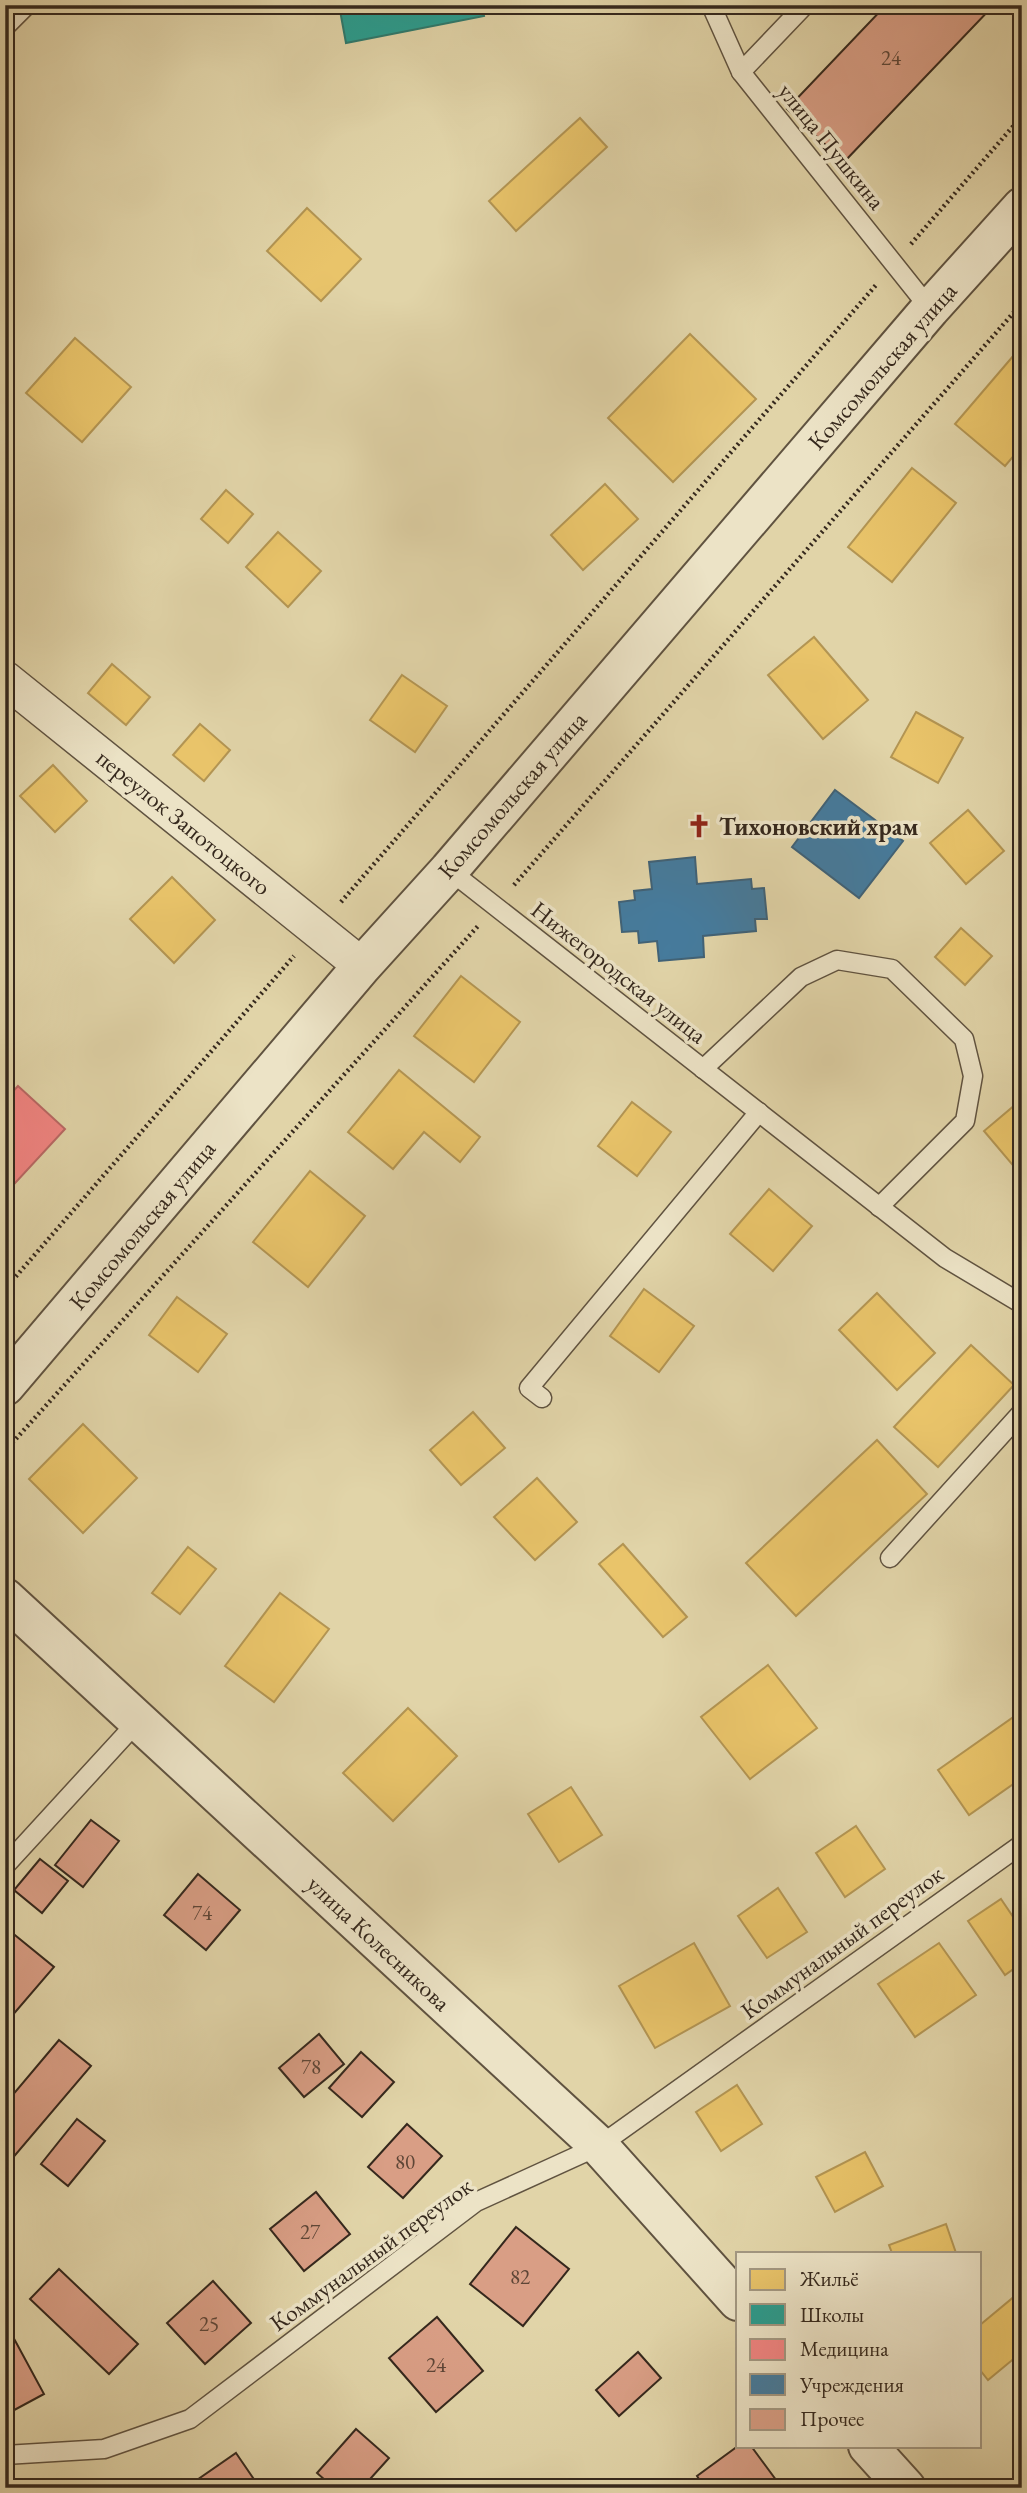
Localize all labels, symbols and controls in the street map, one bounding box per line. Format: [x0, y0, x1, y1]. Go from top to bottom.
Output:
house number: 24 [881, 44, 902, 71]
street label: улица Пушкина [771, 76, 893, 216]
street label: Комсомольская улица [801, 275, 964, 456]
street label: Комсомольская улица [431, 704, 594, 885]
street label: переулок Запотоцкого [90, 742, 278, 902]
place label: Тихоновский храм [719, 811, 918, 842]
church icon: Тихоновский храм [685, 812, 713, 840]
street label: Нижегородская улица [525, 894, 713, 1051]
street label: Комсомольская улица [62, 1133, 222, 1316]
street label: Коммунальный переулок [735, 1858, 950, 2026]
street label: улица Колесникова [301, 1868, 458, 2018]
house number: 74 [192, 1899, 213, 1926]
house number: 78 [301, 2053, 321, 2080]
house number: 80 [395, 2148, 415, 2175]
street label: Коммунальный переулок [264, 2170, 479, 2338]
house number: 27 [300, 2218, 321, 2245]
legend [736, 2252, 982, 2448]
house number: 82 [510, 2263, 530, 2290]
text: Жильё [799, 2265, 859, 2292]
text: Школы [800, 2301, 864, 2328]
house number: 25 [199, 2310, 219, 2337]
text: Медицина [800, 2335, 889, 2362]
house number: 24 [426, 2351, 447, 2378]
text: Учреждения [799, 2371, 904, 2398]
text: Прочее [800, 2405, 864, 2432]

